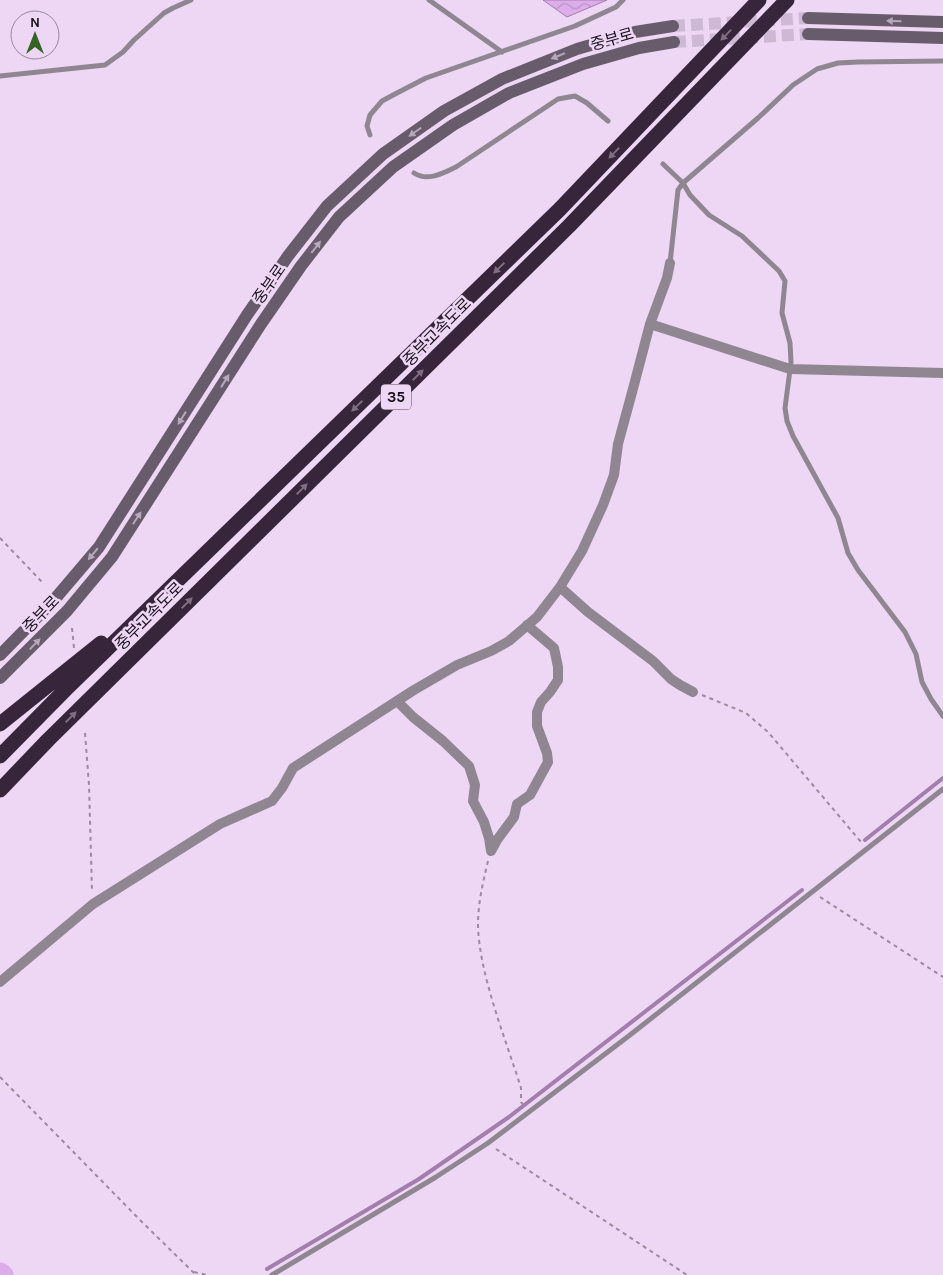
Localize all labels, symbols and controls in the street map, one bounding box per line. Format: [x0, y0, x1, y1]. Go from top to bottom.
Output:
north arrow [10, 10, 60, 60]
text: N [30, 14, 40, 31]
one-way arrow [886, 16, 902, 24]
street label: 중부로 [588, 24, 636, 54]
one-way arrow [720, 29, 732, 41]
one-way arrow [550, 52, 565, 60]
one-way arrow [408, 127, 422, 137]
one-way arrow [608, 147, 620, 159]
one-way arrow [310, 241, 321, 254]
street label: 중부로 [249, 260, 290, 308]
one-way arrow [493, 262, 505, 274]
street label: 중부고속도로 [399, 294, 475, 370]
one-way arrow [412, 369, 424, 381]
one-way arrow [220, 375, 229, 388]
road number: 35 [381, 384, 411, 410]
one-way arrow [352, 400, 364, 412]
one-way arrow [178, 412, 187, 425]
one-way arrow [296, 483, 308, 495]
one-way arrow [132, 512, 142, 525]
one-way arrow [88, 547, 99, 560]
street label: 중부고속도로 [111, 578, 187, 654]
street label: 중부로 [19, 591, 63, 636]
one-way arrow [180, 597, 192, 609]
one-way arrow [29, 638, 41, 650]
one-way arrow [65, 711, 77, 723]

